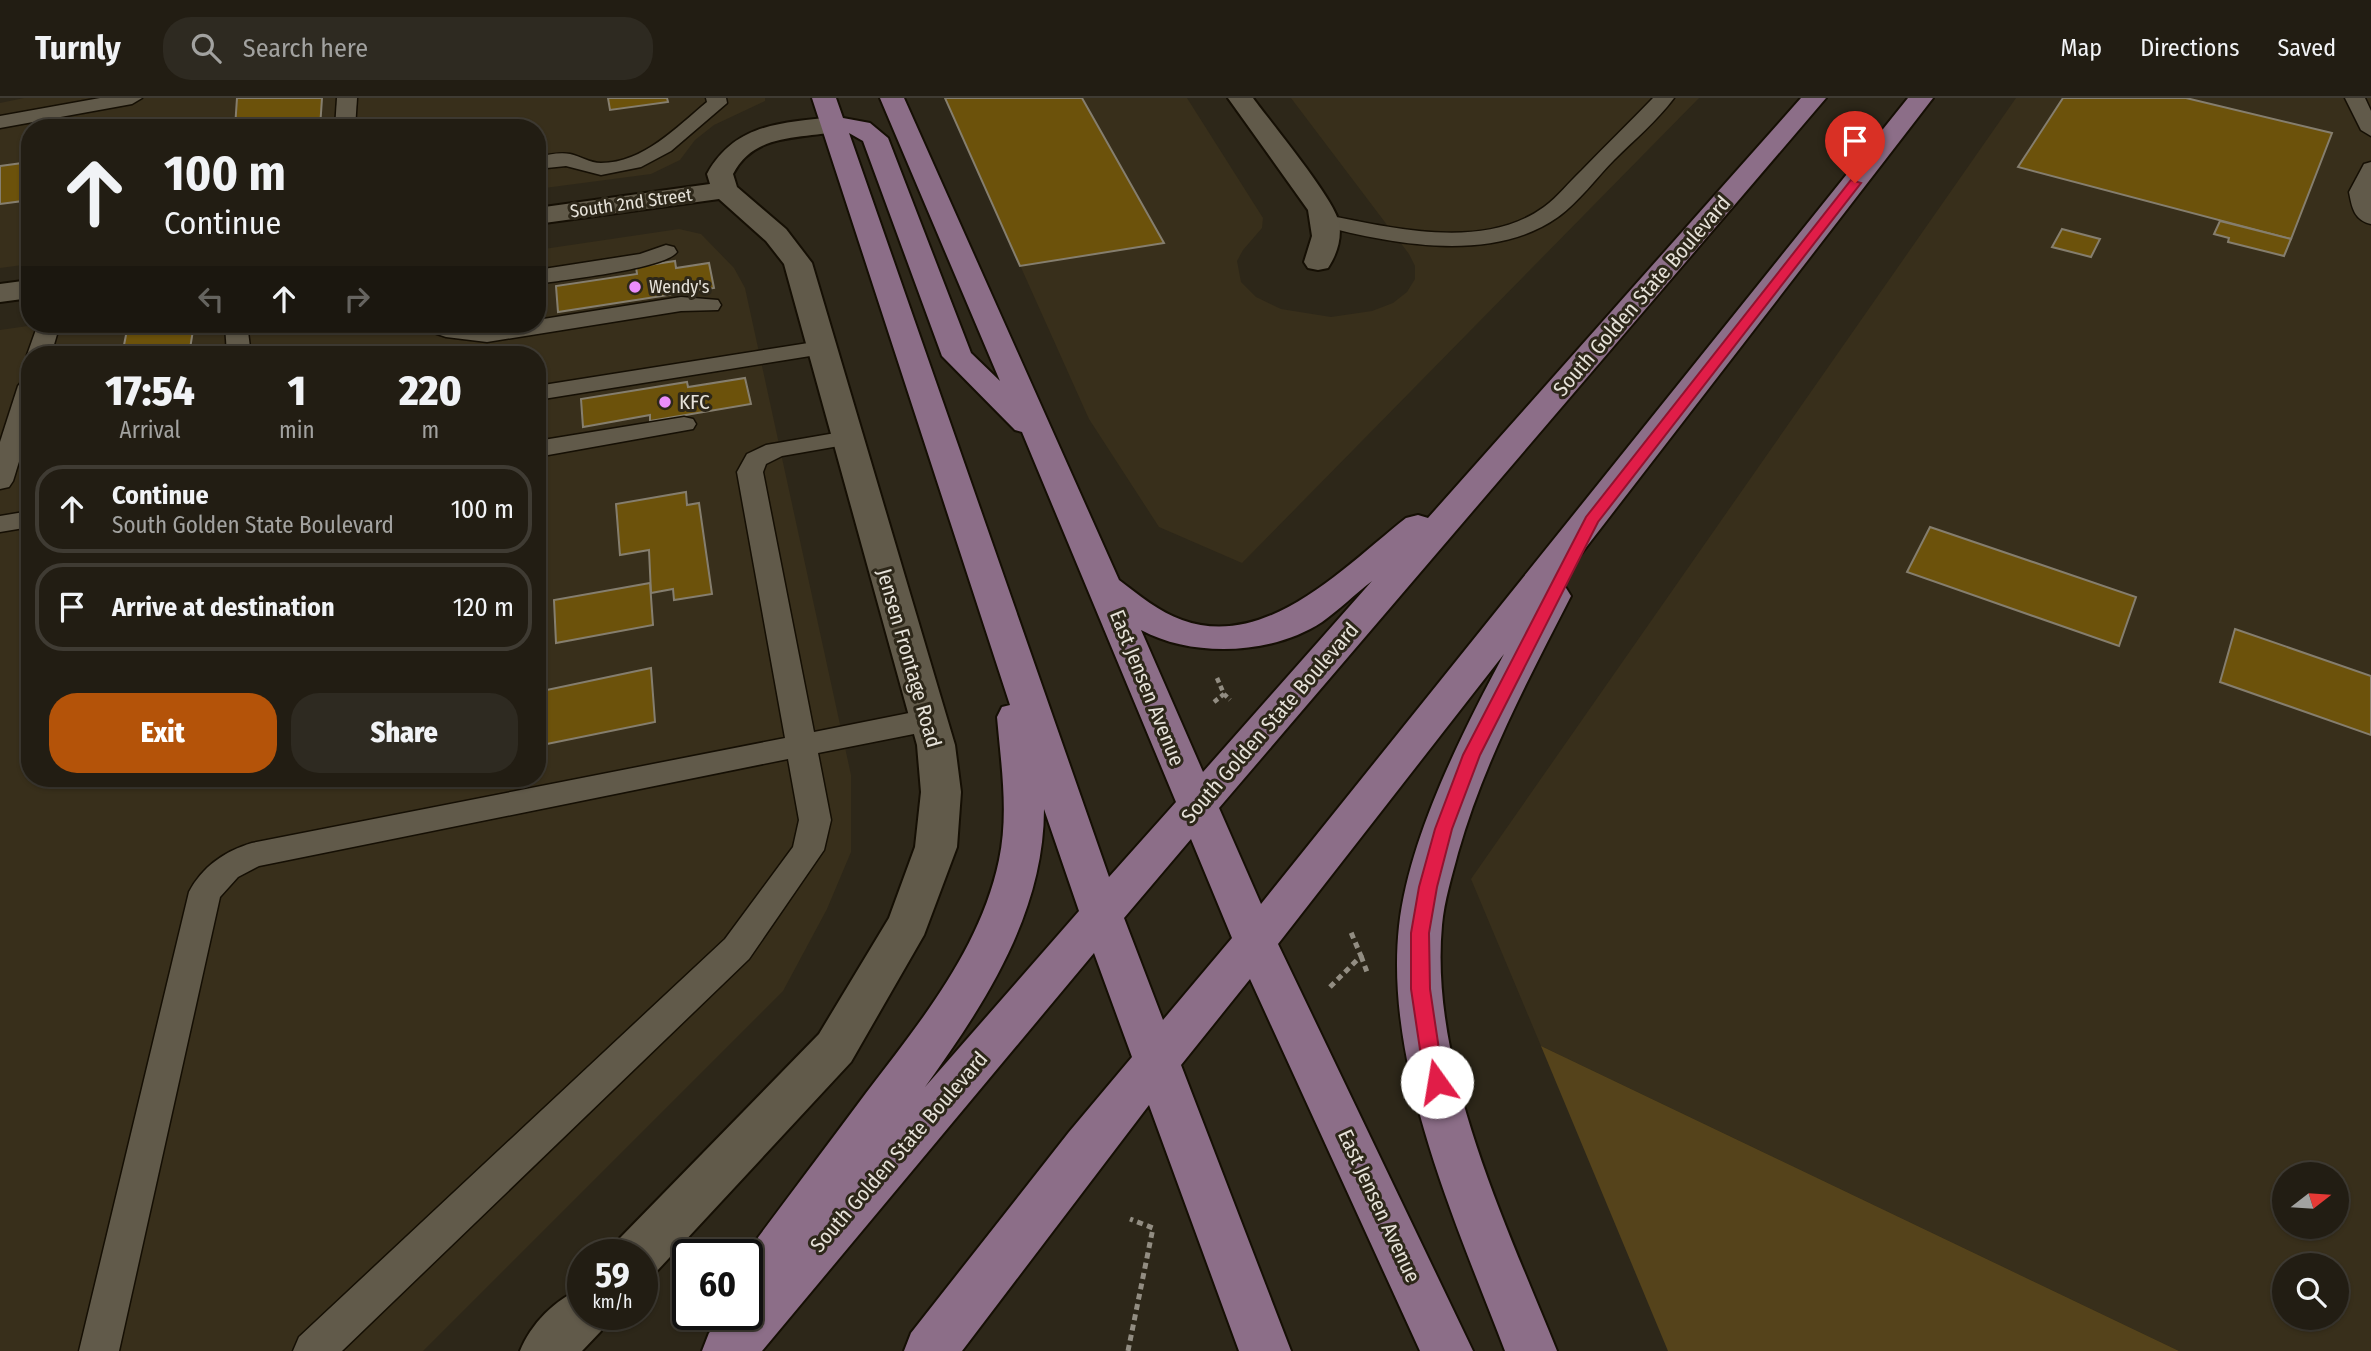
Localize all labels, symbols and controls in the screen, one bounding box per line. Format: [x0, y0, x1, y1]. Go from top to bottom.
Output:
search box [163, 17, 653, 80]
text: Turnly [35, 28, 121, 68]
icon: search [187, 29, 225, 67]
text: Search here [243, 33, 368, 64]
text: Map [2061, 34, 2102, 62]
text: Directions [2140, 34, 2239, 62]
text: Saved [2277, 34, 2336, 62]
pin [1825, 111, 1885, 183]
icon: arrive [1836, 122, 1874, 160]
text: 100 m [164, 144, 286, 203]
icon: ahead [49, 147, 140, 238]
street label: South 2nd Street [569, 184, 694, 222]
street label: South Golden State Boulevard [1548, 190, 1736, 402]
text: Continue [164, 204, 281, 242]
place label: Wendy's [649, 276, 710, 298]
marker: Wendy's [627, 279, 643, 295]
icon: left [192, 280, 230, 318]
icon: ahead [265, 280, 303, 318]
icon: right [338, 280, 376, 318]
text: 17:54 [105, 366, 195, 416]
text: 1 [288, 366, 306, 416]
text: 220 [399, 366, 462, 416]
place label: KFC [679, 389, 710, 415]
marker: KFC [657, 394, 673, 410]
text: Arrival [120, 416, 181, 444]
text: min [279, 416, 315, 444]
text: m [422, 416, 439, 444]
text: Continue [112, 480, 209, 511]
icon: ahead [53, 490, 91, 528]
text: 100 m [451, 494, 514, 525]
text: South Golden State Boulevard [112, 511, 394, 539]
street label: Jensen Frontage Road [871, 565, 947, 751]
icon: arrive [53, 588, 91, 626]
text: Arrive at destination [112, 592, 335, 623]
text: 120 m [453, 592, 514, 623]
street label: East Jensen Avenue [1104, 606, 1190, 770]
street label: South Golden State Boulevard [1176, 617, 1364, 829]
button: Exit [49, 693, 277, 773]
button: Share [291, 693, 518, 773]
position arrow [1400, 1045, 1474, 1119]
street label: South Golden State Boulevard [805, 1046, 993, 1258]
street label: East Jensen Avenue [1332, 1125, 1426, 1287]
north arrow [2272, 1162, 2348, 1239]
map controls [2272, 1162, 2349, 1330]
speed limit sign: 60 [672, 1239, 763, 1330]
button: search [2272, 1253, 2349, 1330]
text: 59 [595, 1254, 630, 1296]
text: km/h [592, 1291, 633, 1313]

